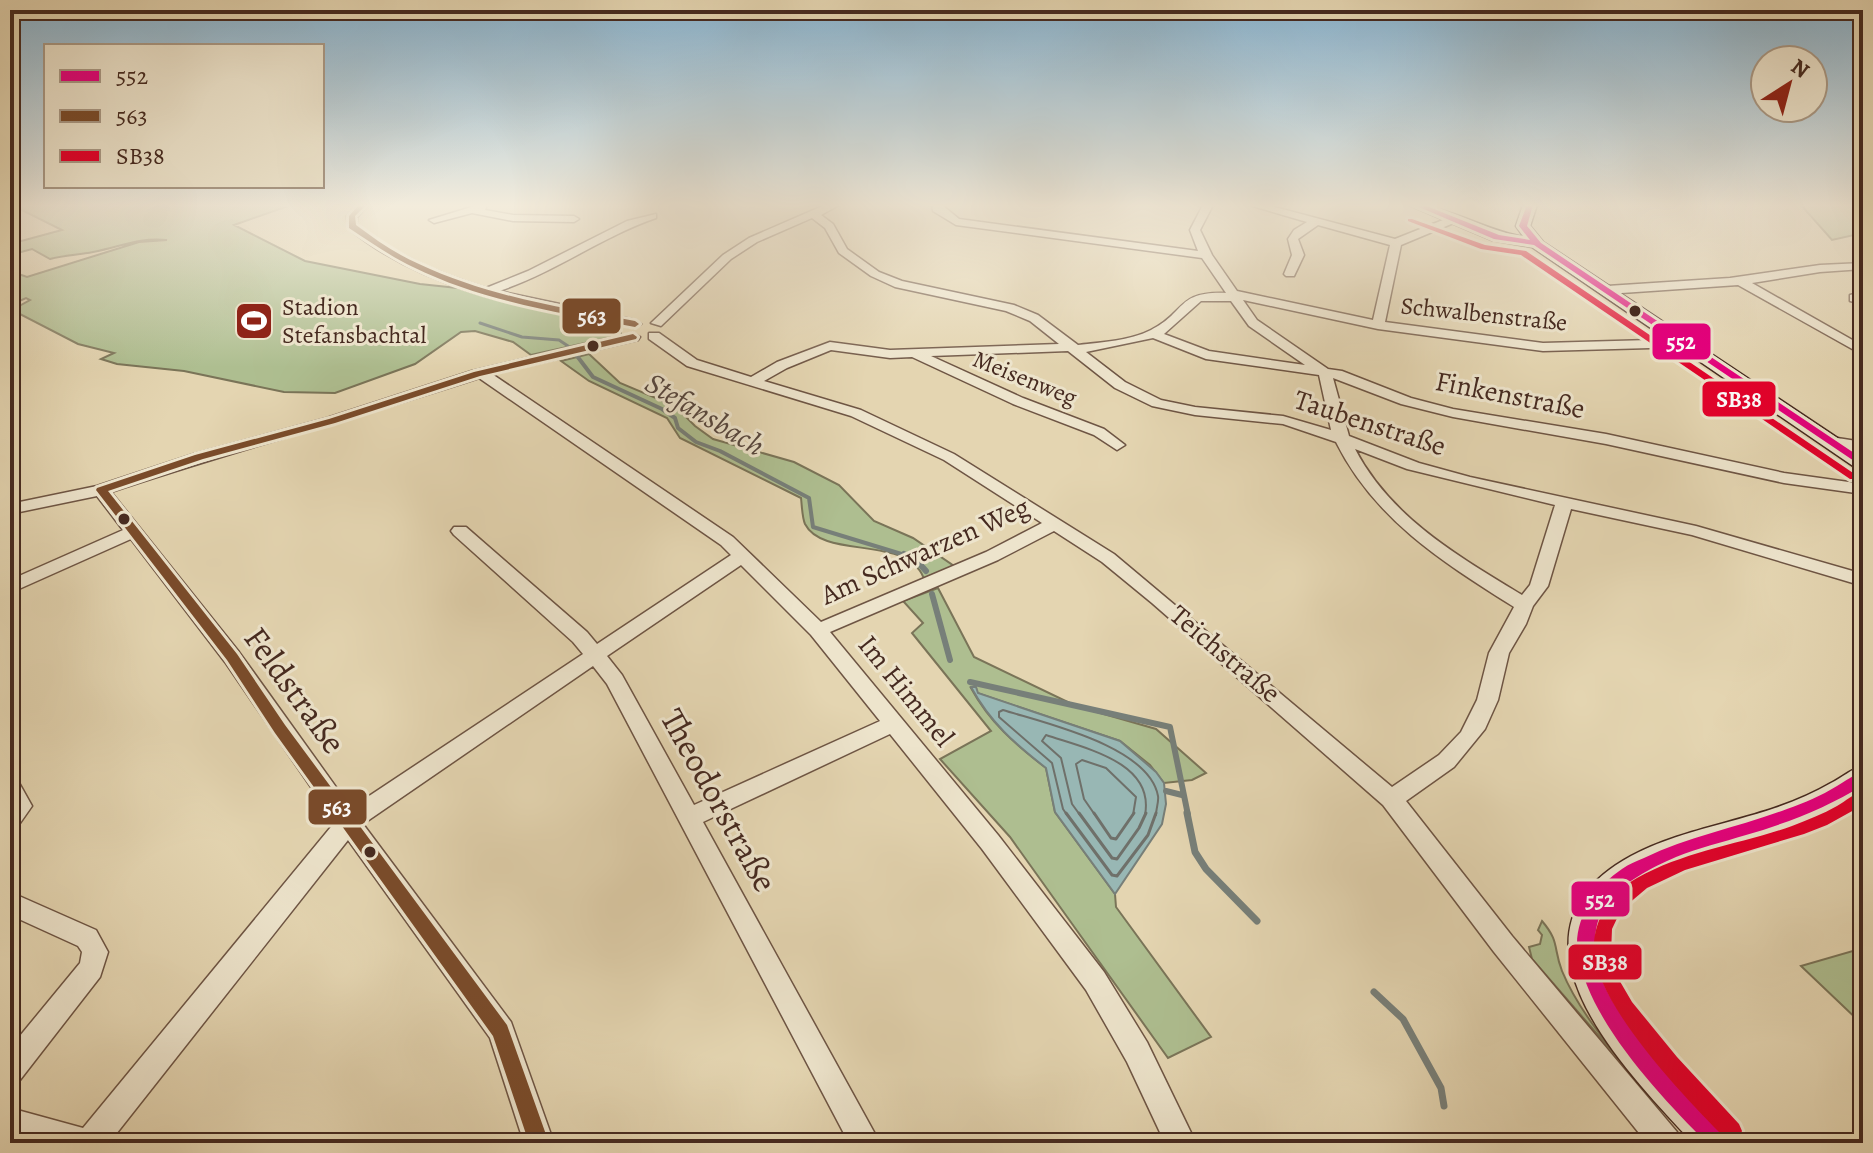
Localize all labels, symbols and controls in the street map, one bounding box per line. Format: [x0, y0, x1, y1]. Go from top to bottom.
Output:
legend [44, 44, 324, 188]
north arrow [1749, 44, 1829, 124]
text: N [1785, 52, 1815, 85]
text: 552 [116, 60, 148, 92]
text: 563 [116, 100, 147, 132]
text: SB38 [116, 140, 165, 172]
street label: Schwalbenstraße [1399, 289, 1569, 339]
place label: Stadion Stefansbachtal [282, 291, 427, 351]
line badge: 563 [561, 297, 622, 335]
sports icon: Stadion Stefansbachtal [233, 300, 275, 342]
text: 563 [577, 302, 607, 332]
unlabelled marker [1627, 303, 1643, 319]
line badge: 552 [1651, 322, 1712, 361]
text: 552 [1666, 327, 1696, 357]
unlabelled marker [585, 338, 601, 354]
street label: Meisenweg [968, 343, 1082, 413]
street label: Finkenstraße [1432, 362, 1588, 428]
water label: Stefansbach [638, 363, 772, 465]
line badge: SB38 [1701, 380, 1777, 418]
street label: Taubenstraße [1289, 381, 1451, 465]
text: SB38 [1716, 385, 1762, 415]
street label: Am Schwarzen Weg [814, 488, 1035, 614]
unlabelled marker [116, 511, 132, 527]
street label: Teichstraße [1161, 596, 1289, 712]
street label: Feldstraße [233, 617, 357, 763]
street label: Im Himmel [849, 627, 963, 755]
street label: Theodorstraße [649, 700, 789, 900]
line badge: 563 [307, 788, 368, 826]
text: 563 [322, 793, 352, 823]
unlabelled marker [362, 844, 378, 860]
line badge: 552 [1570, 880, 1631, 918]
text: 552 [1585, 885, 1615, 915]
line badge: SB38 [1567, 943, 1643, 981]
text: SB38 [1582, 948, 1628, 978]

